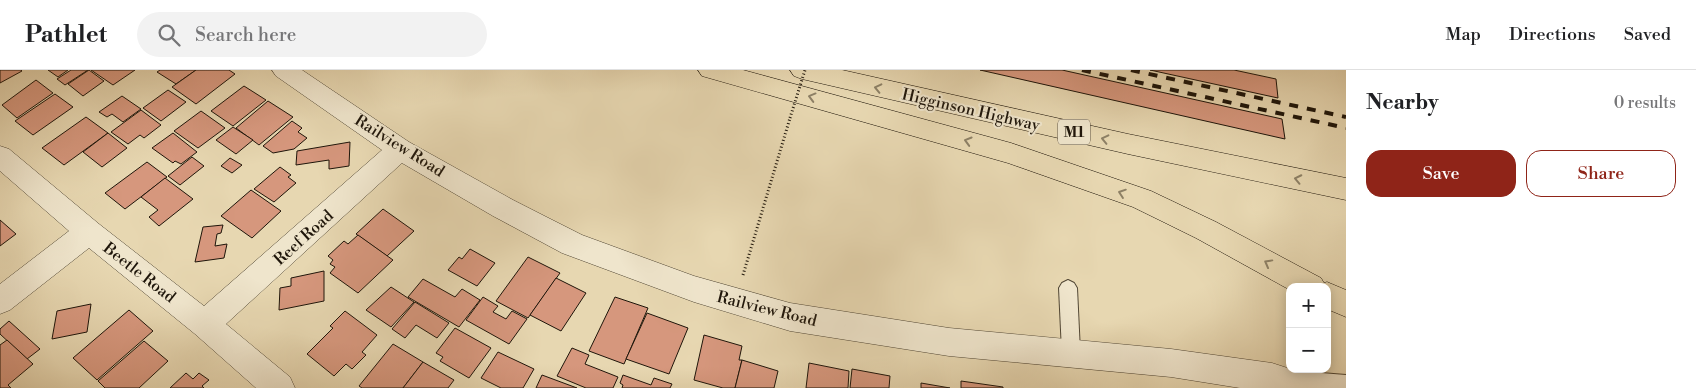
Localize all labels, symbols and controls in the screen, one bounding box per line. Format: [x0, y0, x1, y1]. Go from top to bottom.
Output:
search box [137, 12, 487, 57]
text: Pathlet [25, 20, 107, 50]
icon: search [155, 21, 183, 49]
text: Search here [195, 23, 296, 47]
text: Map [1445, 23, 1481, 46]
text: Directions [1509, 23, 1596, 46]
text: Saved [1624, 23, 1671, 46]
one-way arrow [874, 83, 883, 94]
street label: Higginson Highway [900, 84, 1042, 136]
text: Nearby [1366, 90, 1439, 116]
one-way arrow [808, 93, 816, 103]
text: 0 results [1614, 93, 1676, 113]
street label: Railview Road [351, 110, 448, 181]
road number: M1 [1058, 120, 1090, 144]
one-way arrow [1100, 134, 1109, 145]
one-way arrow [965, 137, 973, 147]
button: Save [1366, 150, 1516, 197]
button: Share [1526, 150, 1676, 197]
one-way arrow [1294, 174, 1303, 185]
one-way arrow [1119, 189, 1127, 199]
street label: Reef Road [270, 206, 338, 270]
street label: Beetle Road [98, 238, 180, 307]
one-way arrow [1265, 260, 1274, 270]
map controls [1286, 283, 1331, 373]
button: + [1286, 283, 1331, 328]
street label: Railview Road [715, 287, 819, 331]
button: − [1286, 328, 1331, 373]

